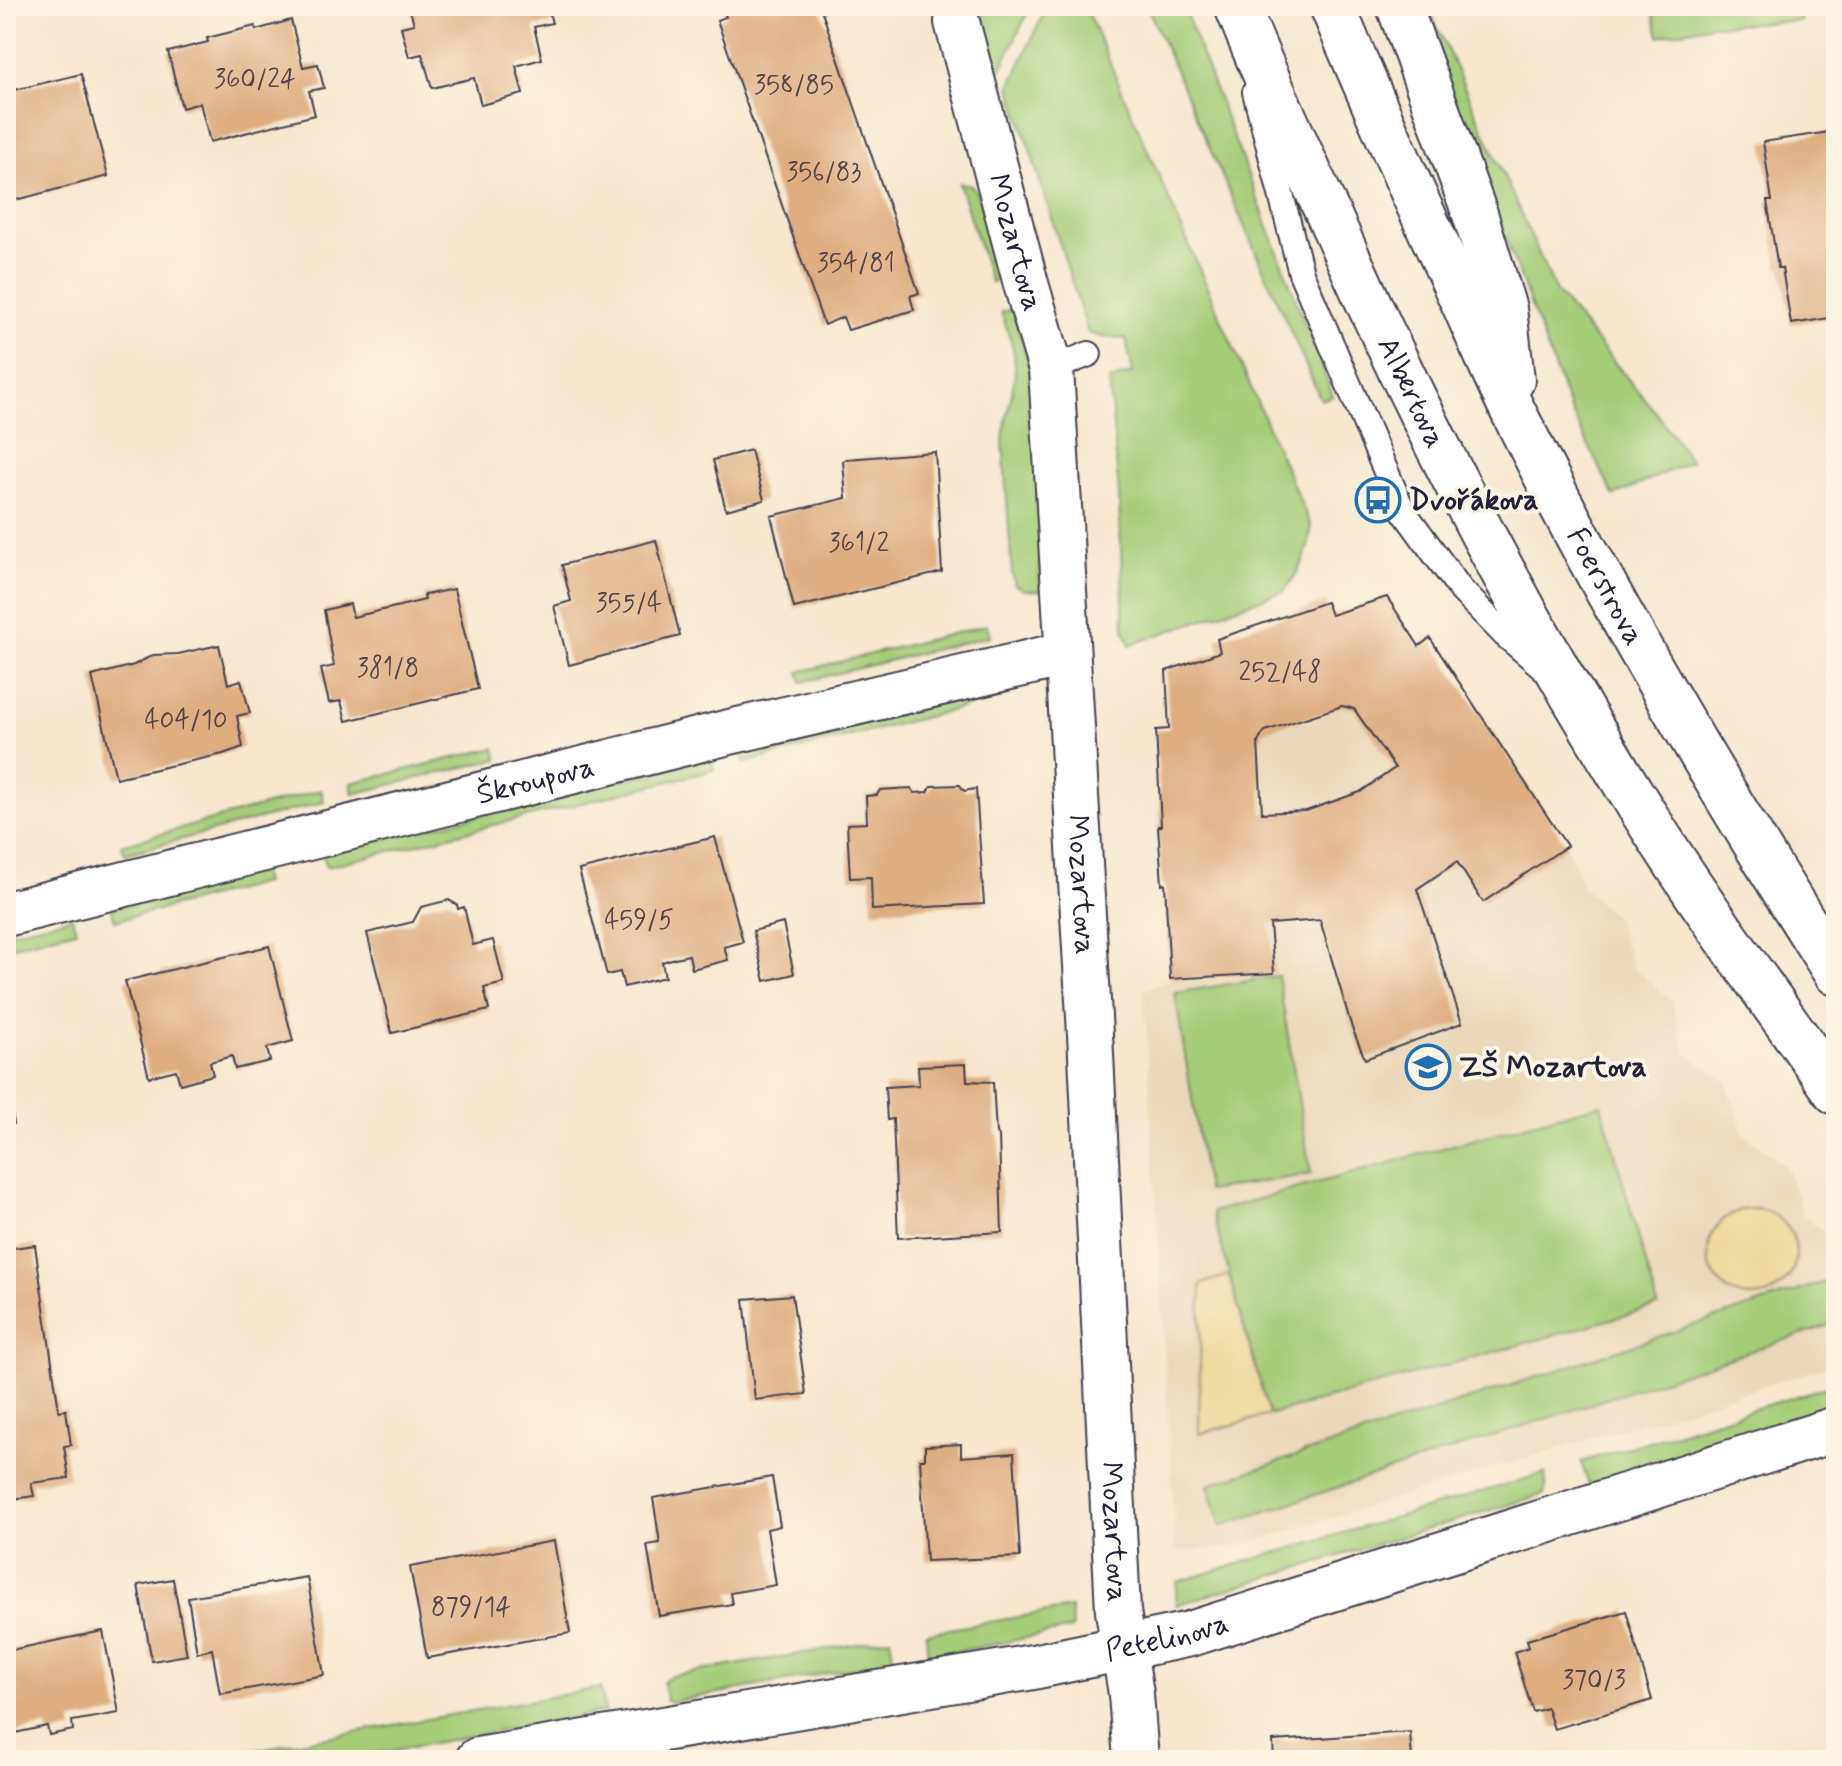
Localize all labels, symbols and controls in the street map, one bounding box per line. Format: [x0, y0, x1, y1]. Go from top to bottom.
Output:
house number: 360/24 [214, 63, 296, 97]
house number: 358/85 [754, 69, 834, 103]
house number: 356/83 [787, 156, 861, 190]
street label: Mozartova [978, 170, 1052, 316]
house number: 354/81 [817, 247, 895, 281]
street label: Albertova [1368, 331, 1455, 455]
bus stop icon: Dvořákova [1354, 476, 1402, 524]
place label: Dvořákova [1409, 481, 1539, 520]
street label: Foerstrova [1557, 521, 1654, 652]
house number: 361/2 [829, 527, 889, 561]
house number: 355/4 [596, 587, 662, 621]
house number: 381/8 [357, 652, 419, 686]
house number: 252/48 [1239, 656, 1321, 690]
house number: 404/10 [144, 704, 228, 738]
street label: Škroupova [472, 747, 599, 814]
street label: Mozartova [1058, 813, 1105, 956]
house number: 459/5 [604, 904, 674, 938]
school or university icon: ZŠ Mozartova [1404, 1043, 1452, 1091]
place label: ZŠ Mozartova [1459, 1048, 1647, 1087]
street label: Mozartova [1091, 1461, 1137, 1603]
house number: 879/14 [431, 1591, 511, 1625]
street label: Petelinova [1102, 1603, 1234, 1671]
house number: 370/3 [1562, 1664, 1626, 1698]

